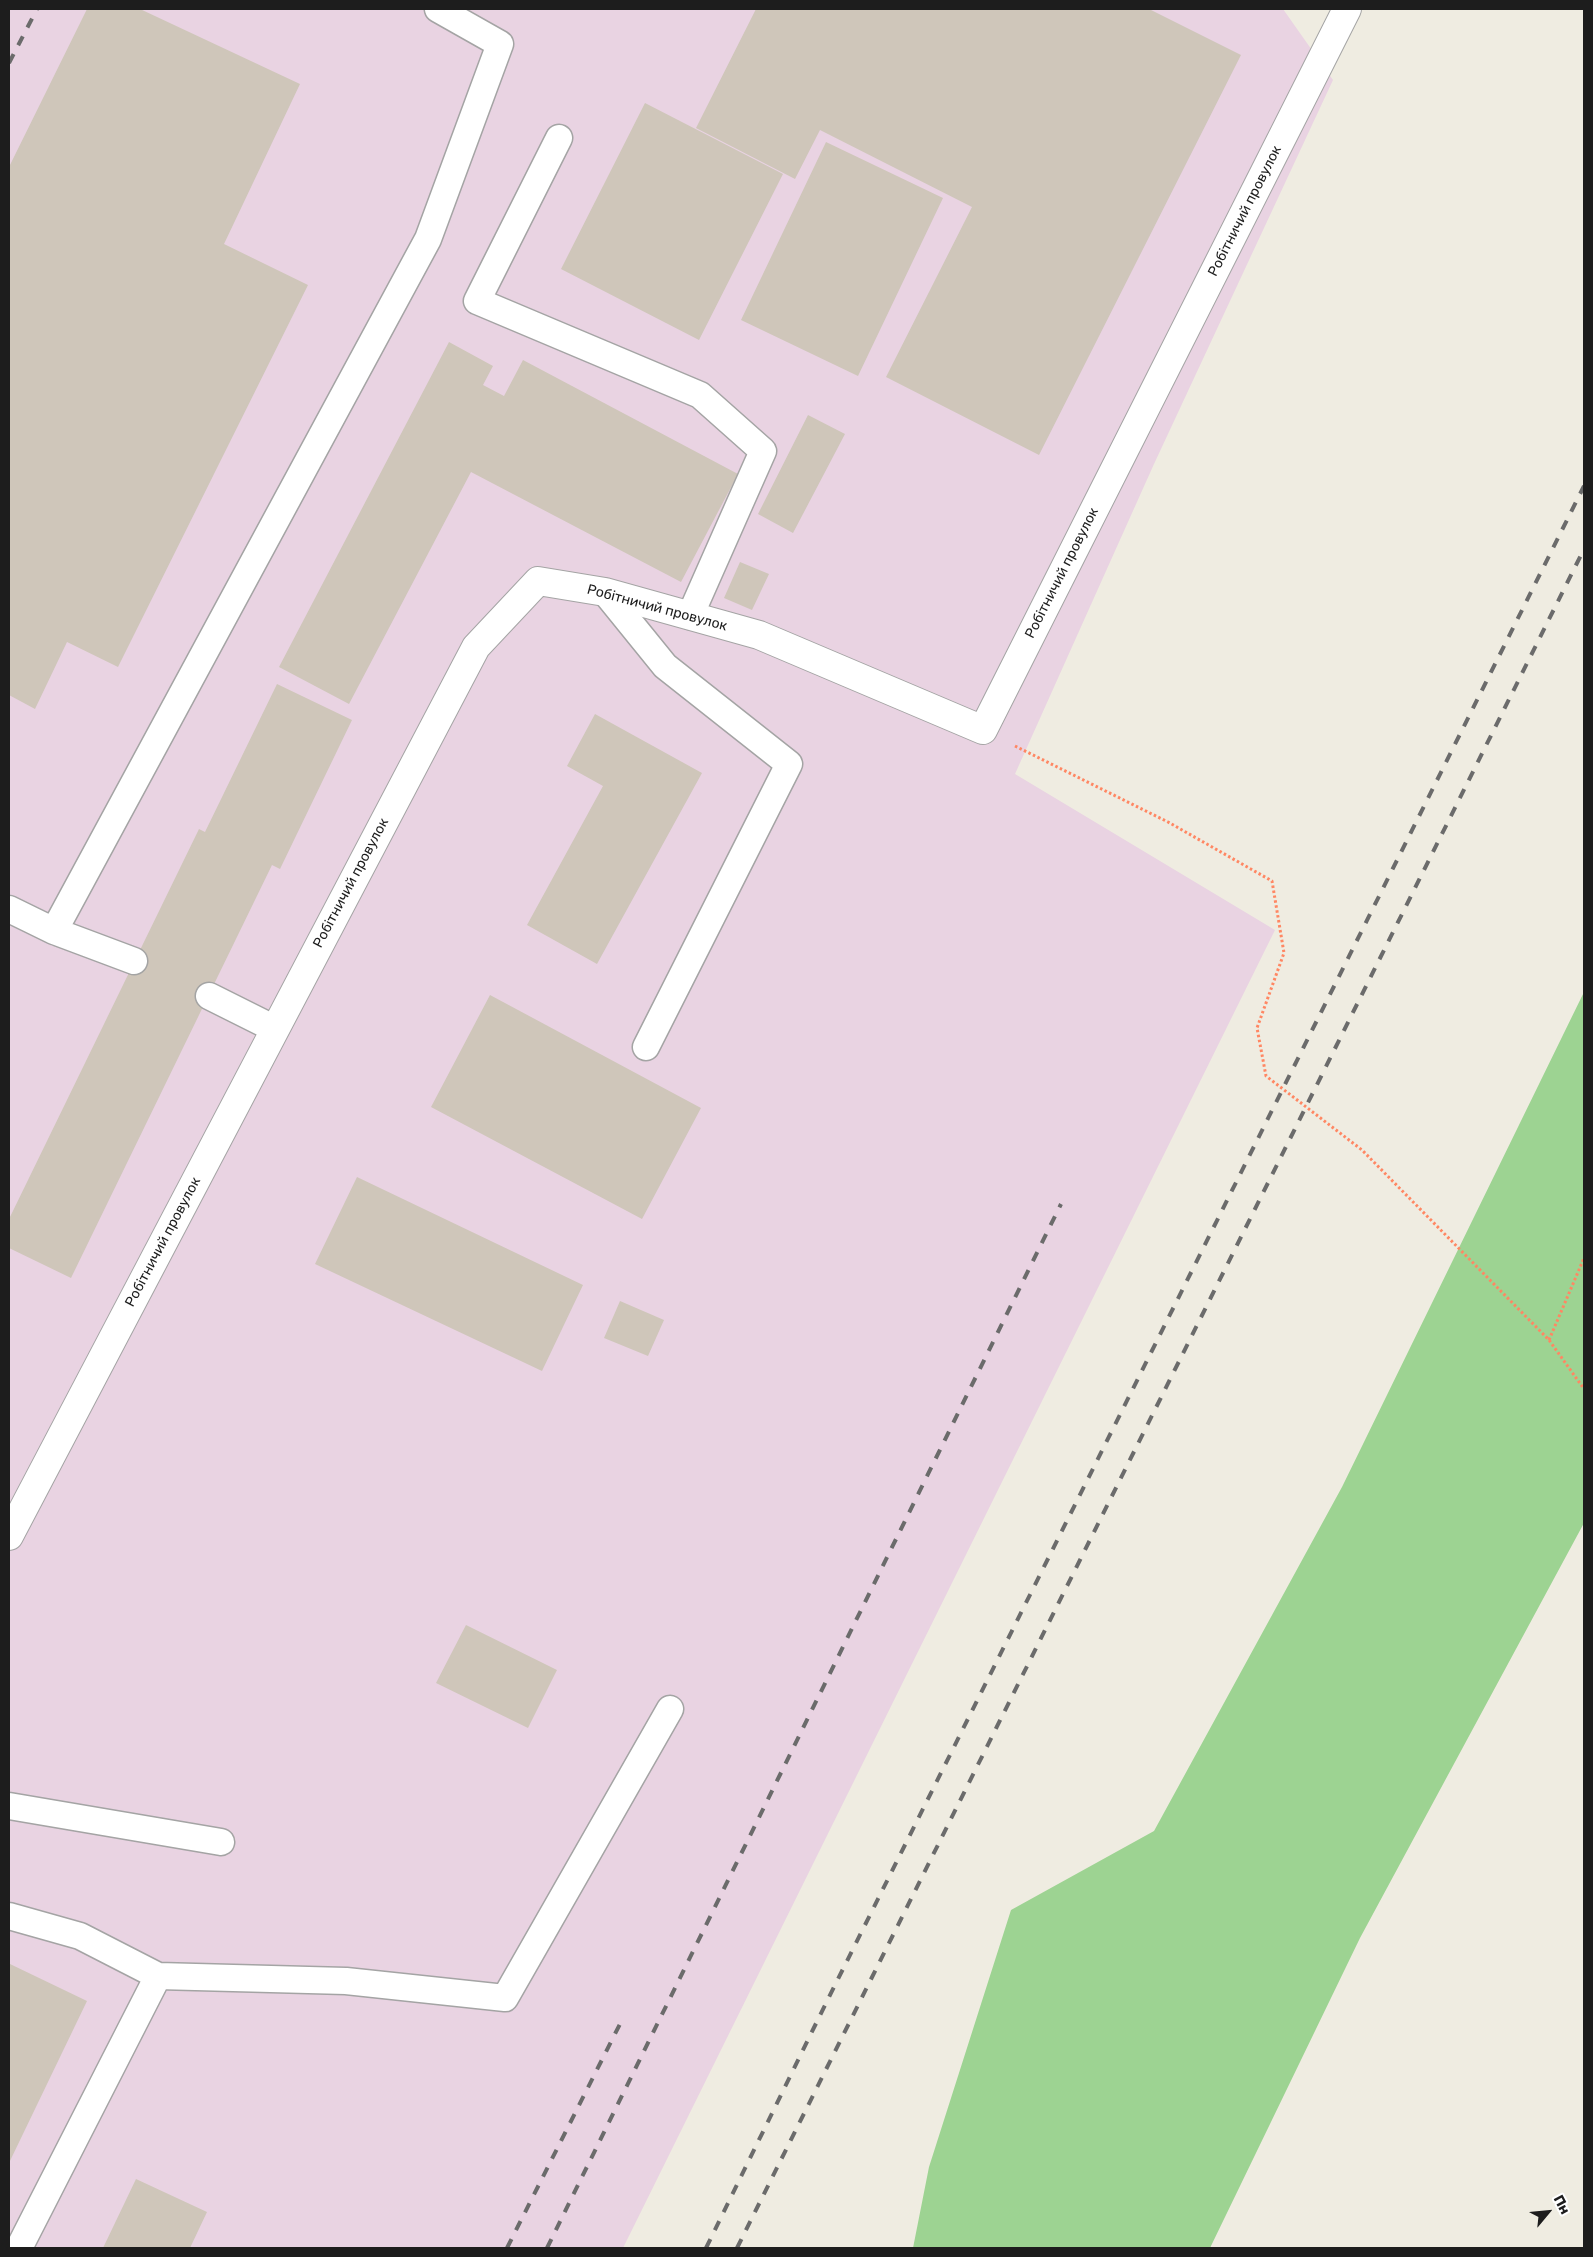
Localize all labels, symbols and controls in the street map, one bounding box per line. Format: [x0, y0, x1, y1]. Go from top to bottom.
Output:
street label: Робітничий провулок [1205, 143, 1285, 279]
street label: Робітничий провулок [1022, 505, 1102, 641]
street label: Робітничий провулок [585, 581, 729, 635]
street label: Робітничий провулок [310, 815, 392, 951]
street label: Робітничий провулок [122, 1174, 204, 1310]
north arrow [1523, 2187, 1573, 2237]
text: Пн [1550, 2192, 1574, 2217]

